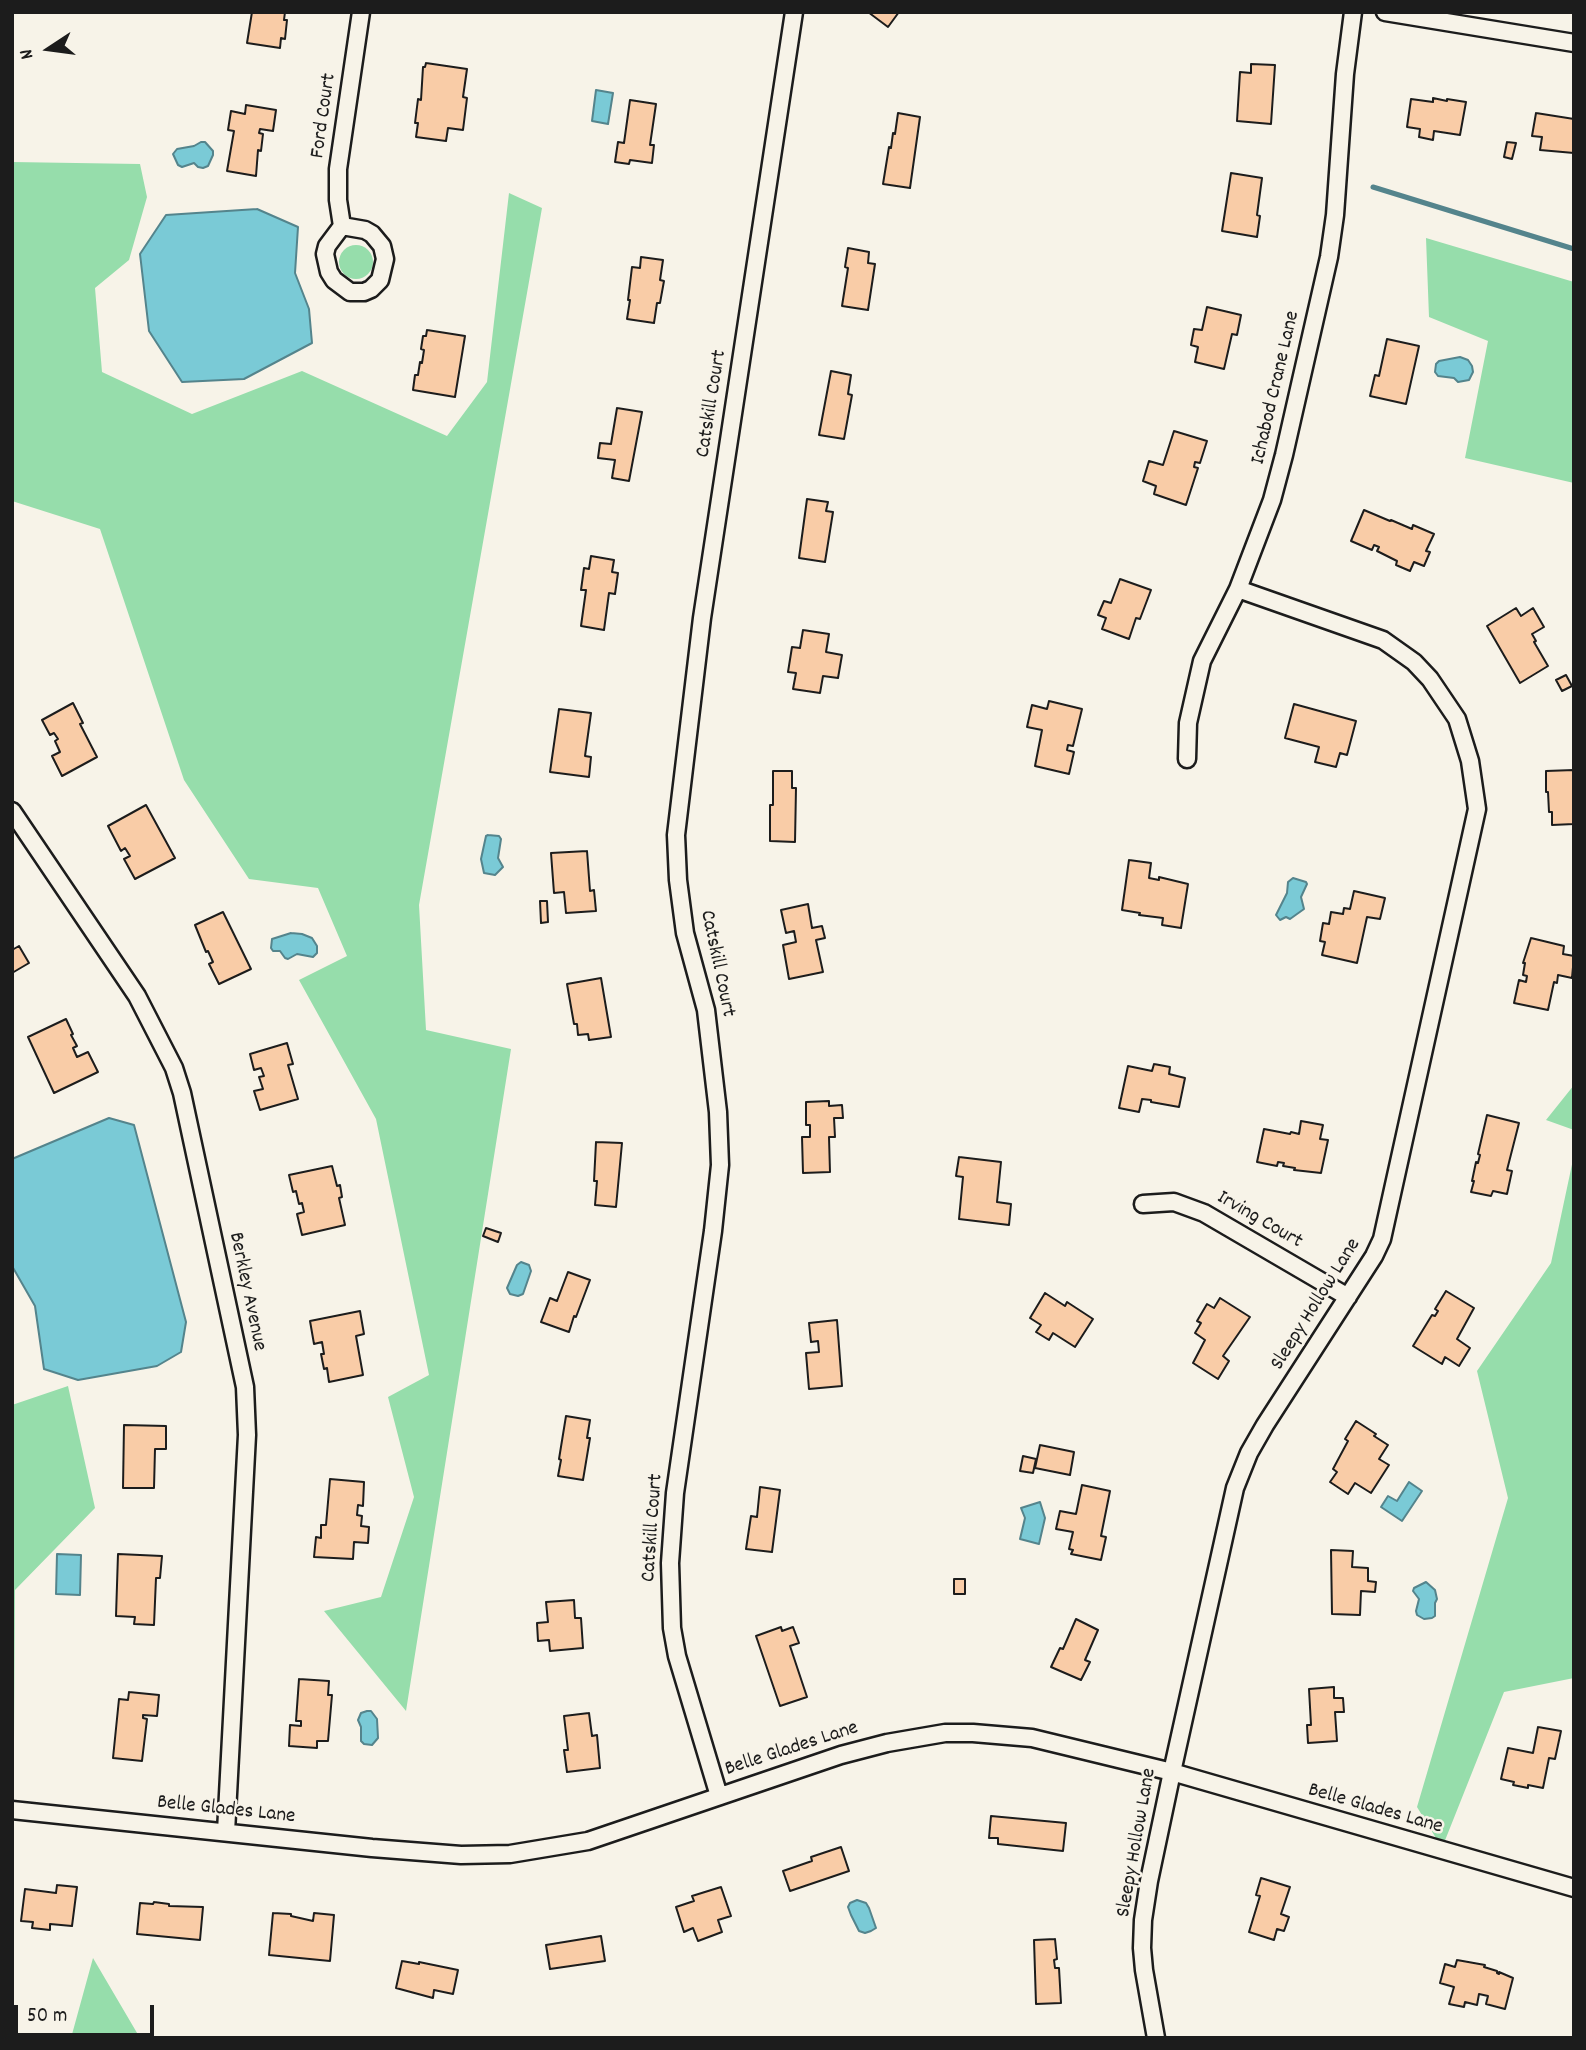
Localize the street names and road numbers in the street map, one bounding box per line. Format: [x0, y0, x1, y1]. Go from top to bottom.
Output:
street label: Ford Court [307, 72, 343, 160]
street label: Ichabod Crane Lane [1247, 309, 1307, 467]
street label: Catskill Court [692, 349, 734, 459]
street label: Catskill Court [692, 908, 740, 1020]
street label: Irving Court [1212, 1186, 1306, 1256]
street label: Berkley Avenue [221, 1230, 271, 1354]
street label: Sleepy Hollow Lane [1266, 1234, 1368, 1376]
street label: Catskill Court [638, 1473, 670, 1583]
street label: Belle Glades Lane [722, 1717, 862, 1783]
street label: Sleepy Hollow Lane [1112, 1767, 1164, 1919]
street label: Belle Glades Lane [1305, 1779, 1445, 1841]
street label: Belle Glades Lane [156, 1791, 296, 1831]

